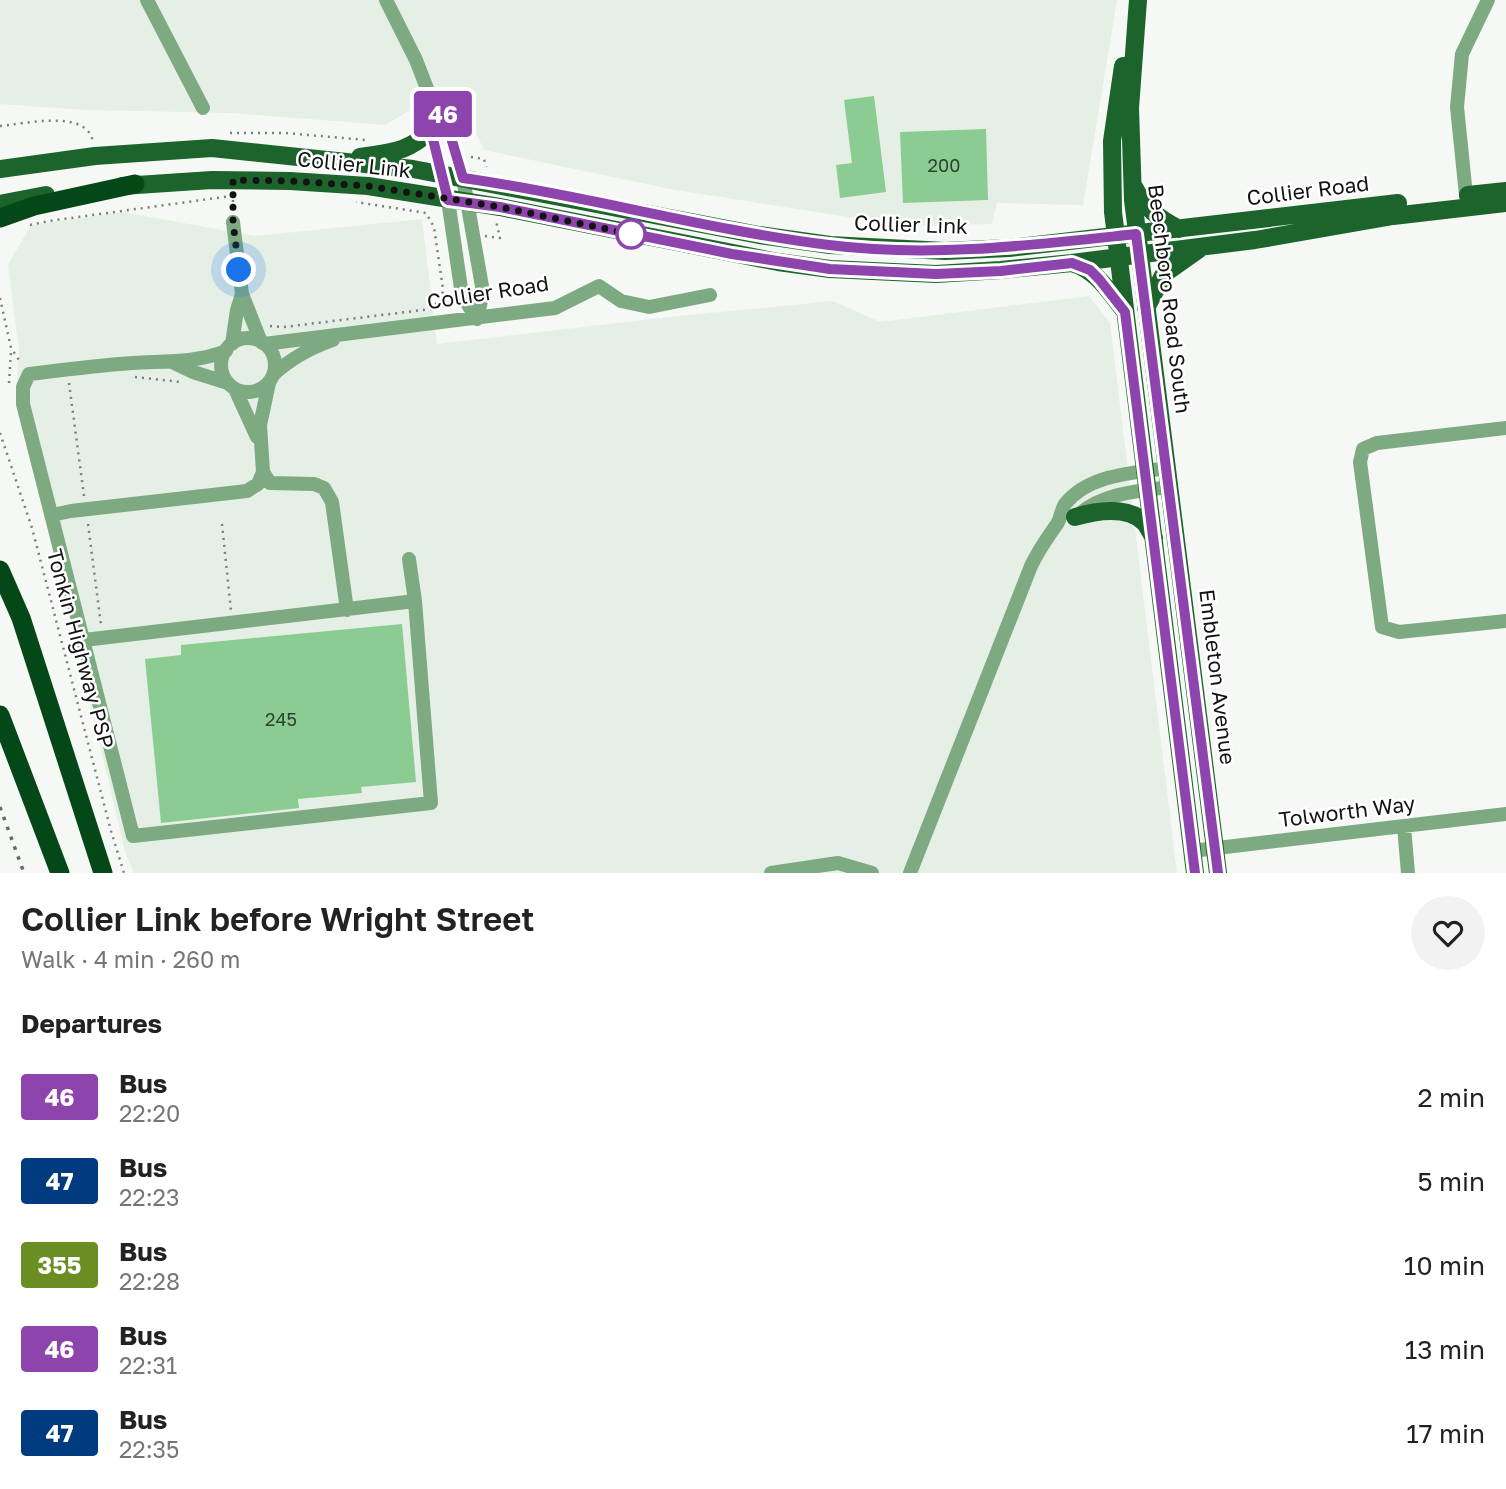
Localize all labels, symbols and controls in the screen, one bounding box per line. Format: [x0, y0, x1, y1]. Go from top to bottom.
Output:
line badge: 46 [412, 91, 474, 137]
text: 46 [428, 99, 458, 128]
street label: Collier Link [296, 145, 412, 183]
house number: 200 [928, 154, 960, 176]
street label: Collier Road [1245, 170, 1371, 210]
street label: Beechboro Road South [1143, 183, 1197, 415]
street label: Collier Link [854, 209, 969, 239]
unlabelled marker [616, 219, 646, 249]
your location [221, 252, 256, 287]
street label: Collier Road [425, 270, 551, 314]
street label: Tonkin Highway PSP [42, 546, 120, 751]
street label: Embleton Avenue [1194, 588, 1242, 766]
house number: 245 [265, 708, 297, 730]
street label: Tolworth Way [1277, 790, 1417, 832]
button: heart [1411, 896, 1485, 970]
text: Collier Link before Wright Street [21, 899, 534, 938]
text: Walk · 4 min · 260 m [21, 945, 240, 973]
text: Departures [21, 1008, 162, 1039]
text: Bus [119, 1068, 167, 1099]
text: 46 [44, 1082, 75, 1111]
text: 2 min [1417, 1082, 1485, 1113]
text: 22:20 [119, 1099, 180, 1127]
text: Bus [119, 1152, 167, 1183]
text: 47 [45, 1166, 74, 1195]
text: 5 min [1417, 1166, 1485, 1197]
text: 22:23 [119, 1183, 179, 1211]
text: Bus [119, 1236, 167, 1267]
text: 355 [38, 1250, 81, 1279]
text: 10 min [1404, 1250, 1485, 1281]
text: 22:28 [119, 1267, 180, 1295]
text: Bus [119, 1320, 167, 1351]
text: 46 [44, 1334, 75, 1363]
text: 13 min [1405, 1334, 1485, 1365]
text: 22:31 [119, 1351, 177, 1379]
text: Bus [119, 1404, 167, 1435]
text: 47 [45, 1418, 74, 1447]
text: 17 min [1406, 1418, 1485, 1449]
text: 22:35 [119, 1435, 179, 1463]

